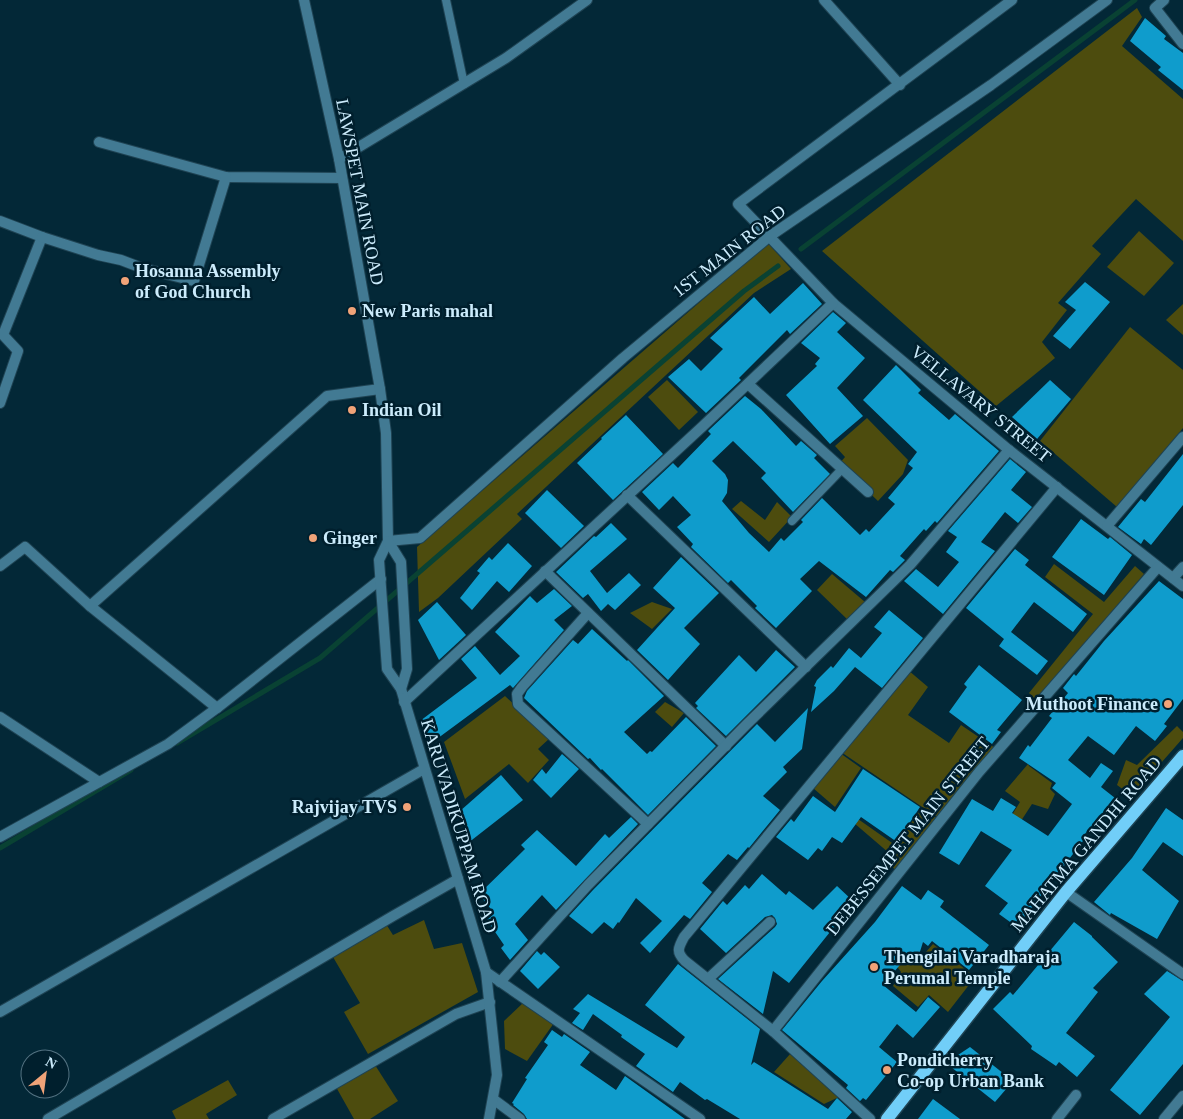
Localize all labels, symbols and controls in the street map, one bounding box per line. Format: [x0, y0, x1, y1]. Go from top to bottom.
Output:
street label: LAWSPET MAIN ROAD [332, 97, 388, 287]
street label: 1ST MAIN ROAD [669, 201, 789, 301]
place label: Hosanna Assembly of God Church [135, 261, 281, 302]
marker: Hosanna Assembly of God Church [119, 275, 131, 287]
place label: New Paris mahal [362, 301, 493, 321]
marker: New Paris mahal [346, 305, 358, 317]
street label: VELLAVARY STREET [907, 341, 1055, 467]
place label: Indian Oil [362, 400, 442, 420]
marker: Indian Oil [346, 404, 358, 416]
place label: Ginger [323, 528, 377, 548]
marker: Ginger [307, 532, 319, 544]
place label: Muthoot Finance [1026, 694, 1158, 714]
marker: Muthoot Finance [1162, 698, 1174, 710]
street label: KARUVADIKUPPAM ROAD [417, 717, 501, 935]
street label: DEBESSEMPET MAIN STREET [822, 733, 994, 939]
street label: MAHATMA GANDHI ROAD [1007, 752, 1165, 936]
place label: Rajvijay TVS [292, 797, 397, 817]
marker: Rajvijay TVS [401, 801, 413, 813]
place label: Thengilai Varadharaja Perumal Temple [884, 947, 1060, 988]
marker: Thengilai Varadharaja Perumal Temple [868, 961, 880, 973]
north arrow [20, 1049, 70, 1099]
place label: Pondicherry Co-op Urban Bank [897, 1050, 1044, 1091]
text: N [43, 1054, 59, 1072]
marker: Pondicherry Co-op Urban Bank [881, 1064, 893, 1076]

